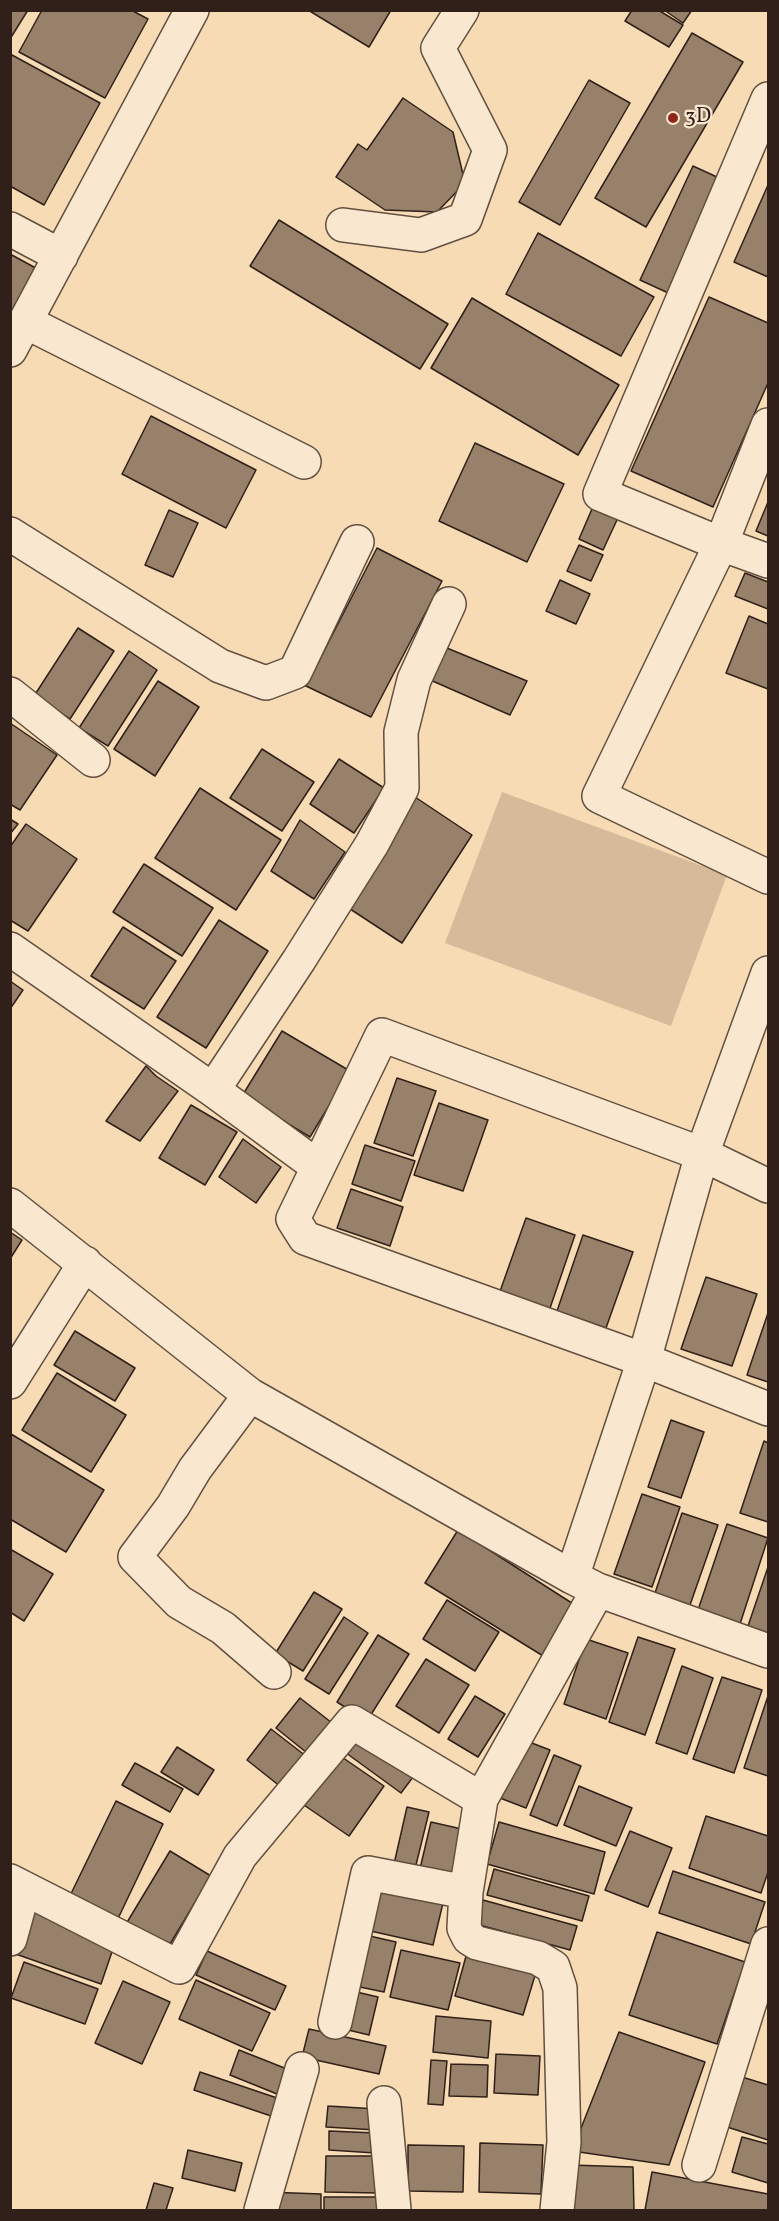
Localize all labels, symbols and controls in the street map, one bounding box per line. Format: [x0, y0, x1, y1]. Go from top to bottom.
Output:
place label: 3D [685, 105, 711, 131]
marker: 3D [666, 111, 680, 125]

